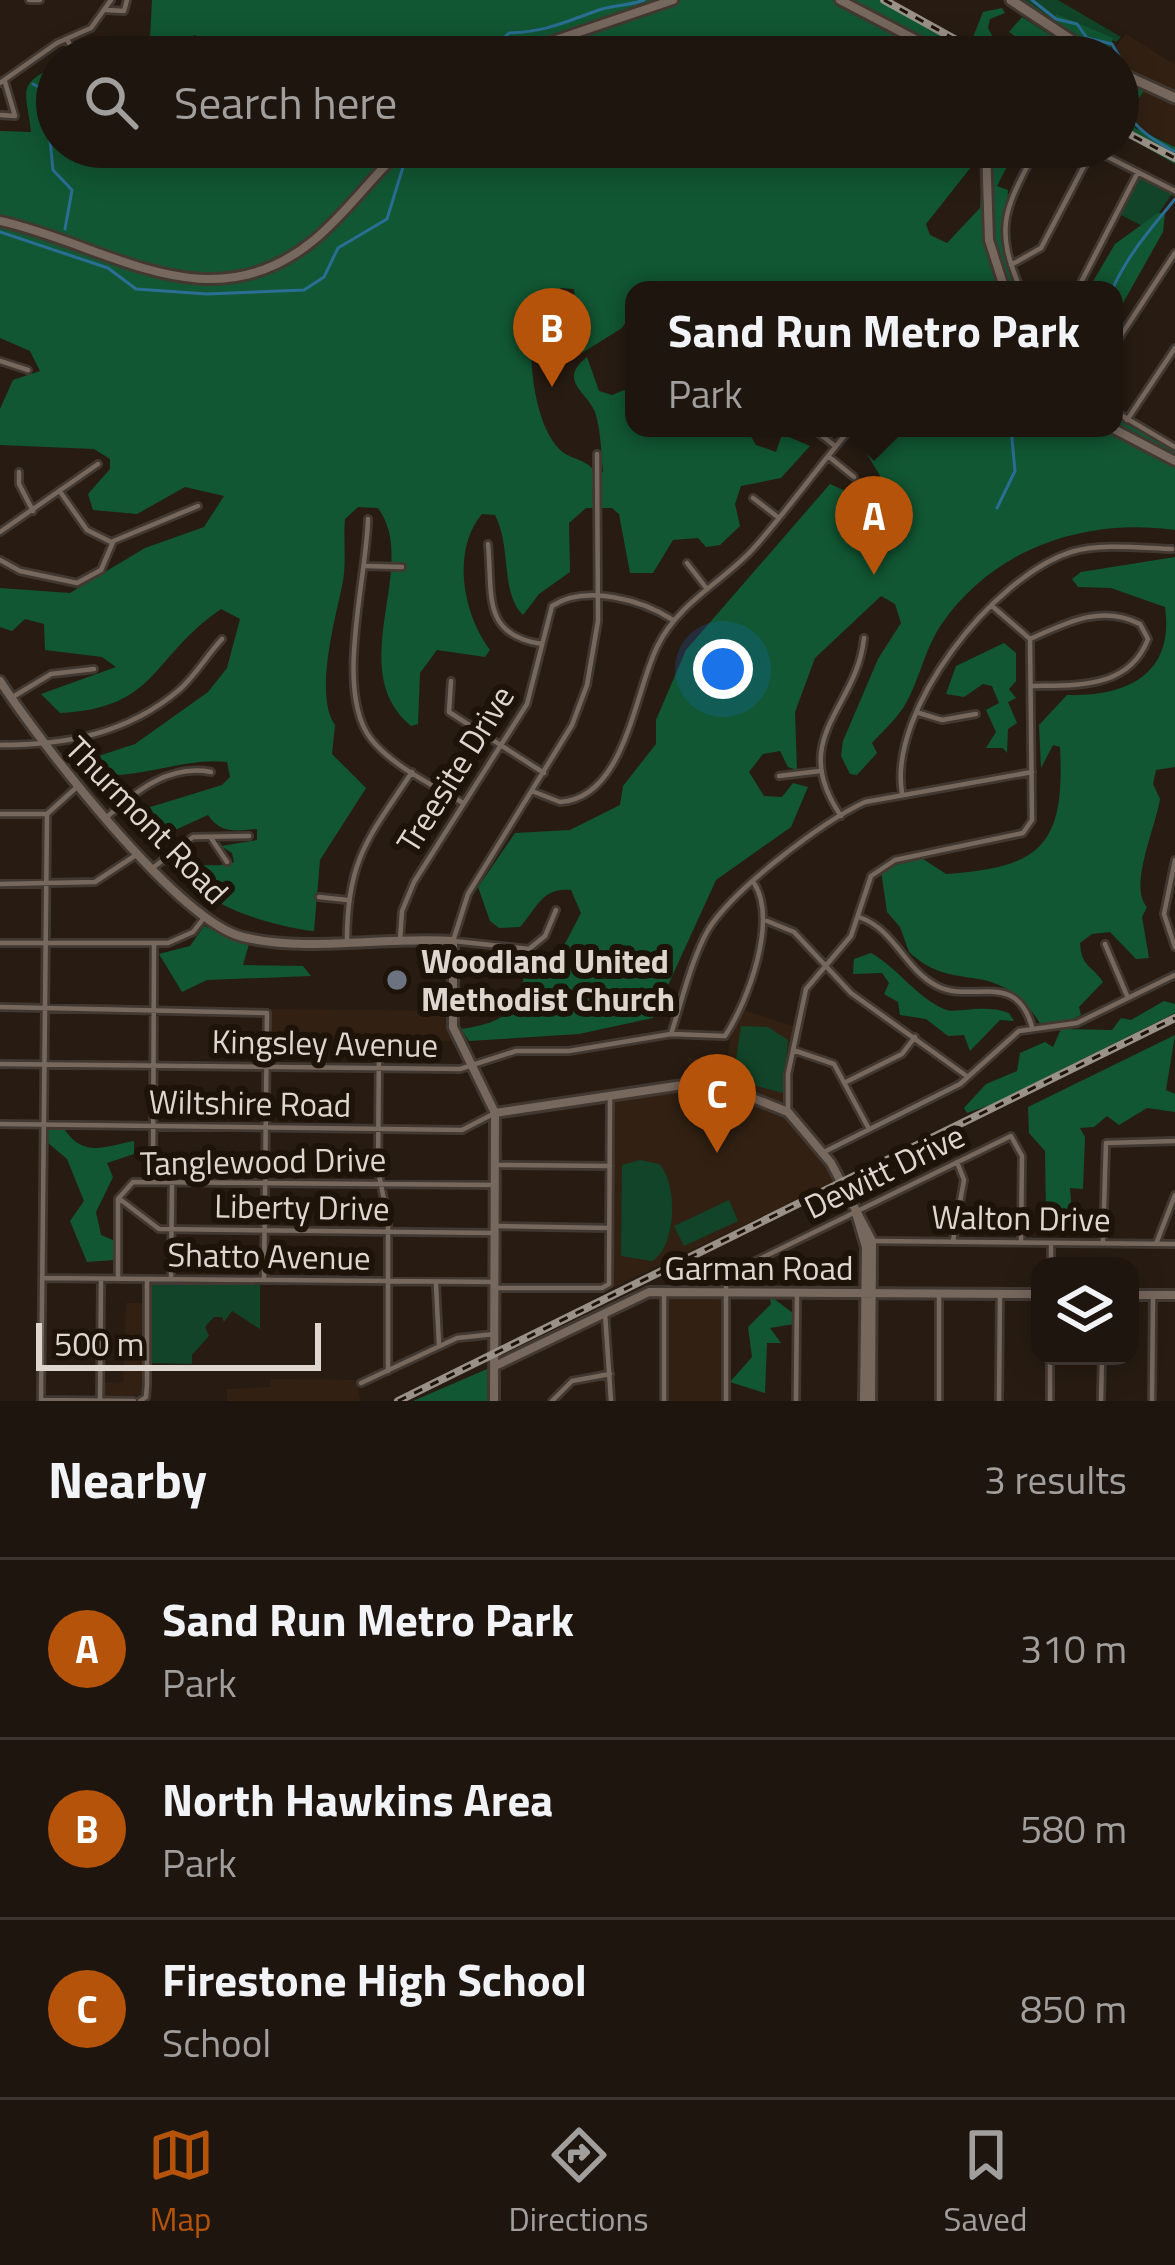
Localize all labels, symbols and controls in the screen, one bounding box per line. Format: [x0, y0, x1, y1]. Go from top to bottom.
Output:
search box [36, 36, 1139, 168]
text: Search here [174, 68, 397, 136]
icon: search [78, 69, 144, 135]
popup [625, 281, 1123, 437]
pin: B [513, 288, 591, 387]
text: Sand Run Metro Park [668, 296, 1080, 364]
text: Park [668, 364, 743, 423]
pin: A [835, 476, 913, 575]
your location [693, 639, 753, 699]
street label: Treesite Drive [384, 676, 526, 862]
street label: Thurmont Road [54, 725, 240, 915]
place label: Woodland United Methodist Church [421, 936, 675, 1024]
marker: Woodland United Methodist Church [384, 967, 410, 993]
street label: Kingsley Avenue [211, 1016, 439, 1070]
pin: C [678, 1054, 756, 1153]
street label: Wiltshire Road [148, 1076, 352, 1130]
street label: Dewitt Drive [795, 1111, 973, 1231]
street label: Tanglewood Drive [139, 1134, 387, 1188]
street label: Liberty Drive [214, 1180, 390, 1234]
street label: Walton Drive [931, 1191, 1111, 1245]
street label: Shatto Avenue [167, 1229, 371, 1283]
street label: Garman Road [665, 1243, 853, 1293]
map controls [1031, 1257, 1139, 1365]
button: layers [1031, 1257, 1139, 1365]
scale bar [36, 1317, 321, 1370]
text: 500 m [54, 1319, 144, 1369]
text: Nearby [48, 1440, 207, 1518]
text: 3 results [984, 1450, 1127, 1509]
text: Sand Run Metro Park [162, 1585, 574, 1653]
text: A [75, 1619, 99, 1678]
text: 310 m [1020, 1619, 1127, 1678]
text: Park [162, 1653, 237, 1712]
text: North Hawkins Area [162, 1765, 553, 1833]
text: B [75, 1799, 99, 1858]
text: 580 m [1020, 1799, 1127, 1858]
text: Park [162, 1833, 237, 1892]
text: Firestone High School [162, 1945, 587, 2013]
text: C [76, 1979, 98, 2038]
text: 850 m [1020, 1979, 1127, 2038]
text: School [162, 2013, 271, 2072]
tab: Map [148, 2122, 214, 2244]
tab: Directions [509, 2122, 649, 2244]
tab: Saved [944, 2122, 1027, 2244]

